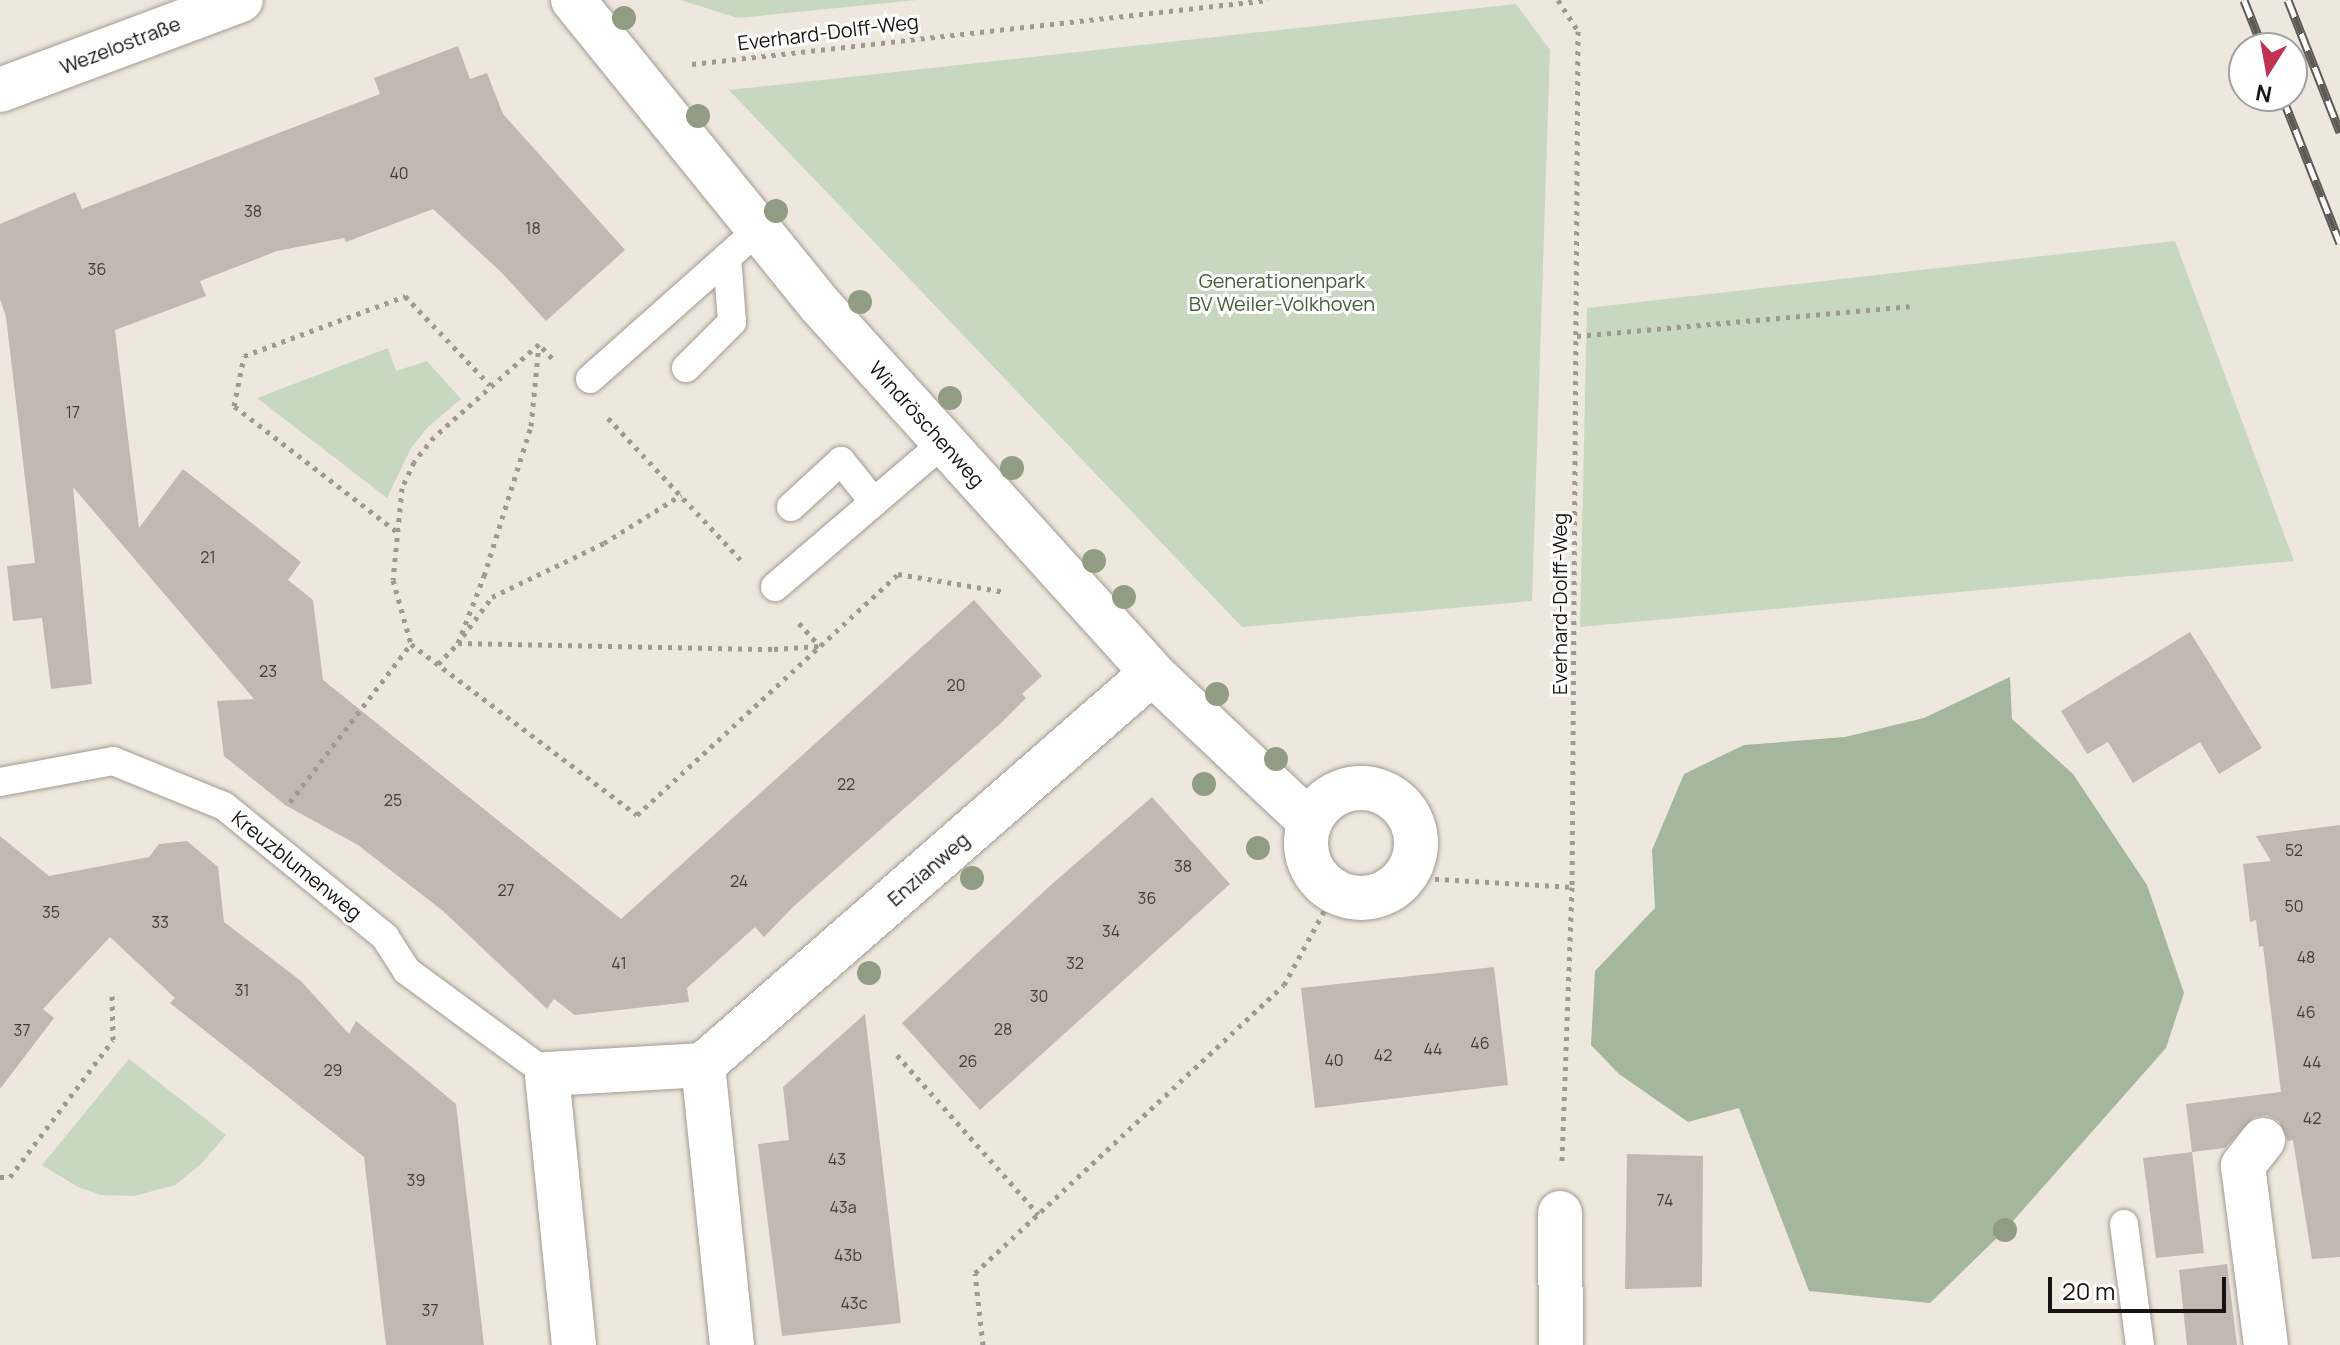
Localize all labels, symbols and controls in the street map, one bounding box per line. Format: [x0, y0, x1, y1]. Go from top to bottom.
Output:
street label: Everhard-Dolff-Weg [736, 9, 920, 55]
street label: Wezelostraße [56, 11, 184, 79]
north arrow [2228, 32, 2308, 112]
text: N [2253, 77, 2274, 110]
house number: 40 [389, 163, 409, 183]
house number: 38 [244, 201, 262, 221]
house number: 18 [525, 218, 541, 238]
house number: 36 [88, 259, 106, 279]
park label: Generationenpark BV Weiler-Volkhoven [1189, 268, 1375, 315]
street label: Windröschenweg [864, 356, 990, 492]
house number: 17 [66, 402, 80, 422]
street label: Everhard-Dolff-Weg [1547, 513, 1571, 695]
house number: 21 [200, 547, 216, 567]
house number: 23 [259, 661, 277, 681]
house number: 20 [947, 675, 965, 695]
house number: 22 [837, 774, 855, 794]
house number: 25 [384, 790, 402, 810]
street label: Kreuzblumenweg [227, 805, 367, 925]
street label: Enzianweg [882, 827, 974, 911]
house number: 52 [2285, 840, 2303, 860]
house number: 38 [1174, 856, 1192, 876]
house number: 24 [730, 871, 748, 891]
house number: 27 [497, 880, 515, 900]
house number: 36 [1138, 888, 1156, 908]
house number: 50 [2285, 896, 2303, 916]
house number: 35 [42, 902, 60, 922]
house number: 33 [151, 912, 169, 932]
house number: 34 [1102, 921, 1120, 941]
house number: 48 [2297, 947, 2315, 967]
house number: 41 [611, 953, 627, 973]
house number: 32 [1066, 953, 1084, 973]
house number: 31 [234, 980, 250, 1000]
house number: 30 [1030, 986, 1048, 1006]
house number: 46 [2296, 1002, 2316, 1022]
house number: 28 [994, 1019, 1012, 1039]
house number: 37 [14, 1020, 30, 1040]
house number: 46 [1470, 1033, 1490, 1053]
house number: 44 [1423, 1039, 1443, 1059]
house number: 42 [1374, 1045, 1392, 1065]
house number: 40 [1324, 1050, 1344, 1070]
house number: 26 [958, 1051, 978, 1071]
house number: 44 [2302, 1052, 2322, 1072]
house number: 29 [323, 1060, 343, 1080]
house number: 42 [2303, 1108, 2321, 1128]
house number: 43 [828, 1149, 846, 1169]
house number: 39 [407, 1170, 425, 1190]
house number: 74 [1657, 1190, 1673, 1210]
house number: 43a [829, 1197, 857, 1217]
house number: 43b [834, 1245, 862, 1265]
scale bar [2052, 1261, 2230, 1311]
text: 20 m [2062, 1274, 2115, 1307]
house number: 43c [840, 1293, 868, 1313]
house number: 37 [422, 1300, 438, 1320]

